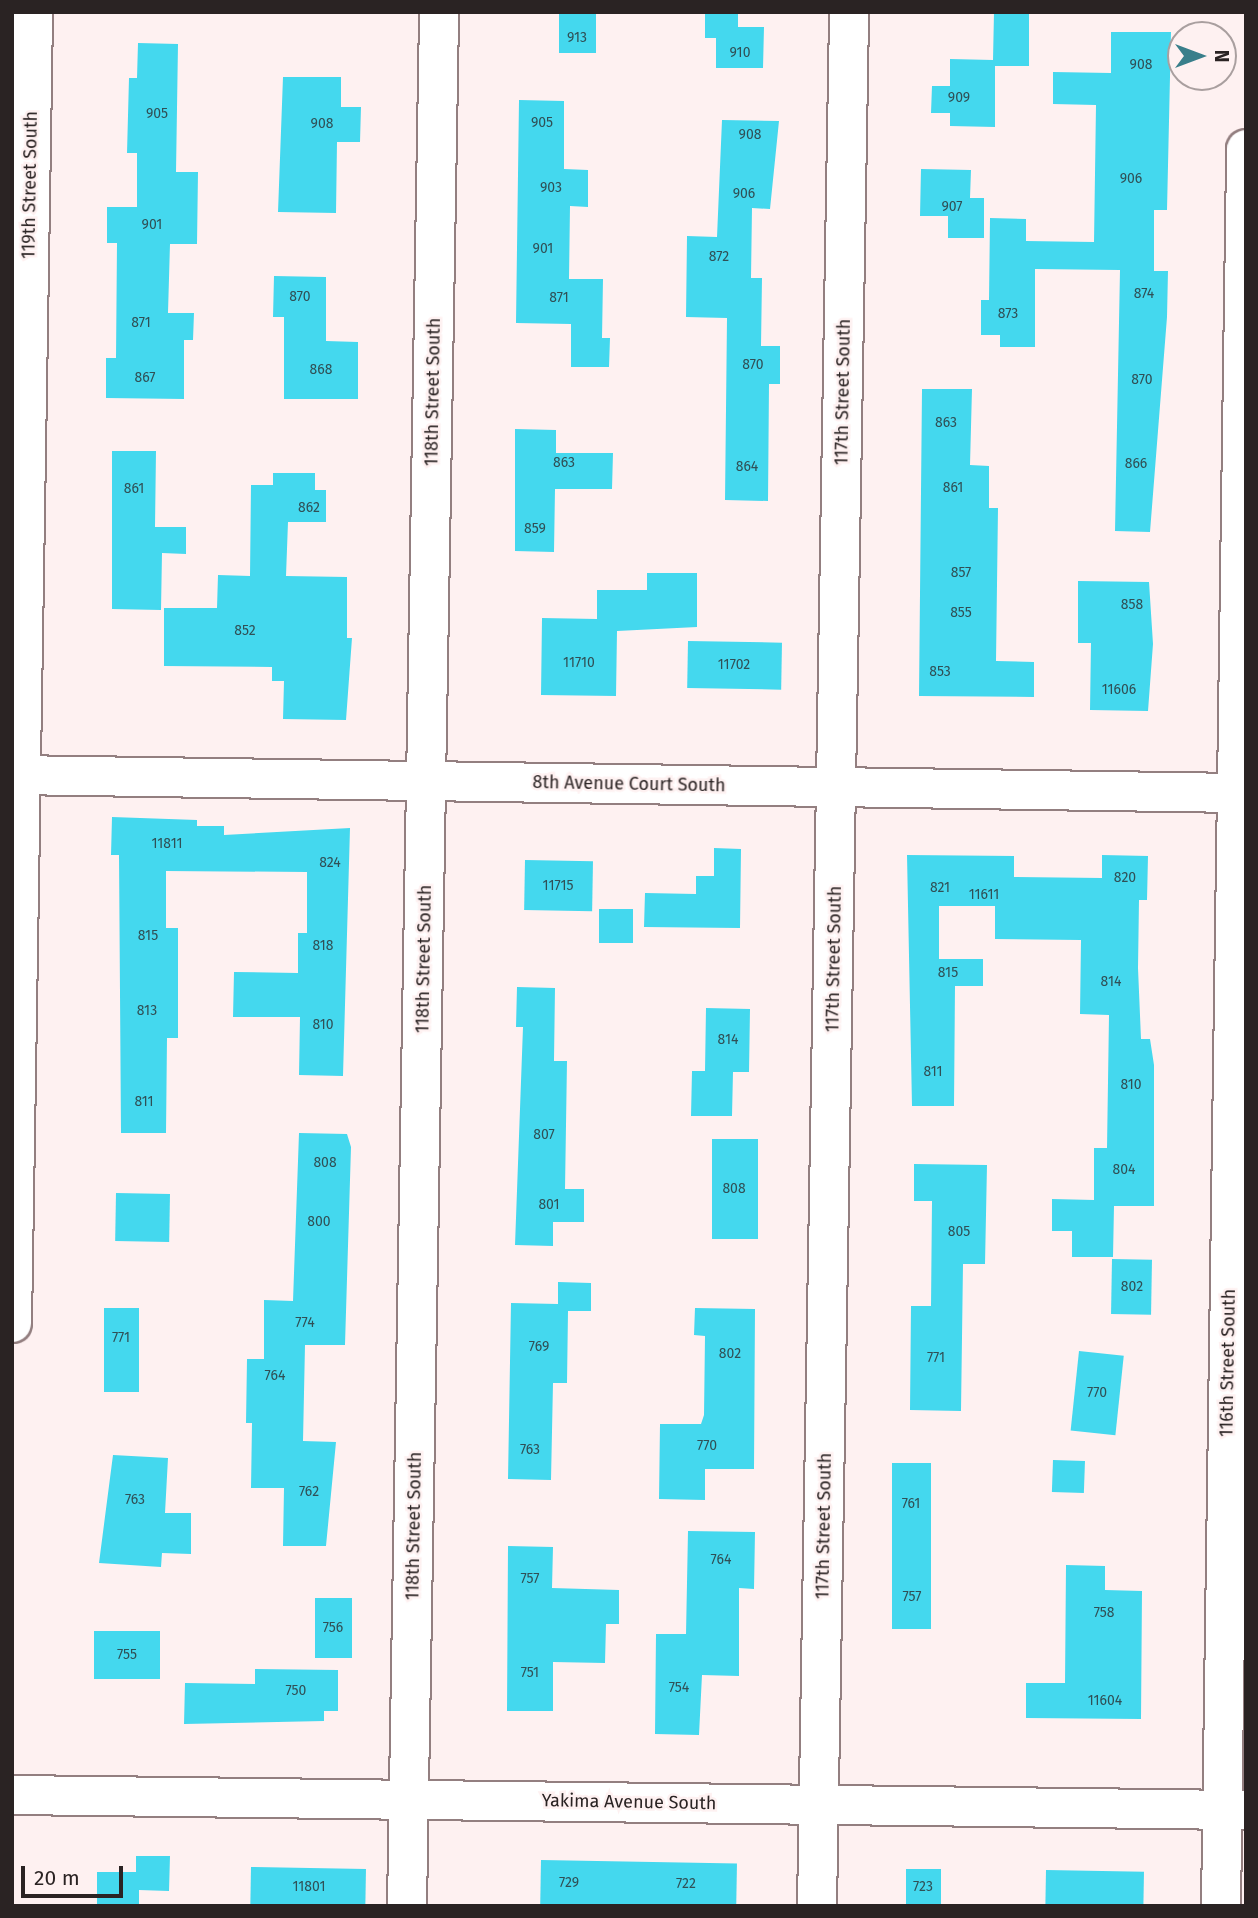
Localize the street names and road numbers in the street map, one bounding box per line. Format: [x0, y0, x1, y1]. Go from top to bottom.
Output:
street label: 119th Street South [18, 111, 42, 259]
street label: 118th Street South [421, 318, 445, 466]
street label: 117th Street South [831, 319, 855, 465]
street label: 8th Avenue Court South [532, 772, 726, 796]
street label: 118th Street South [412, 885, 436, 1033]
street label: 117th Street South [822, 886, 846, 1032]
street label: 116th Street South [1216, 1289, 1240, 1437]
street label: 118th Street South [402, 1452, 426, 1600]
street label: 117th Street South [812, 1453, 836, 1599]
street label: Yakima Avenue South [541, 1790, 717, 1814]

